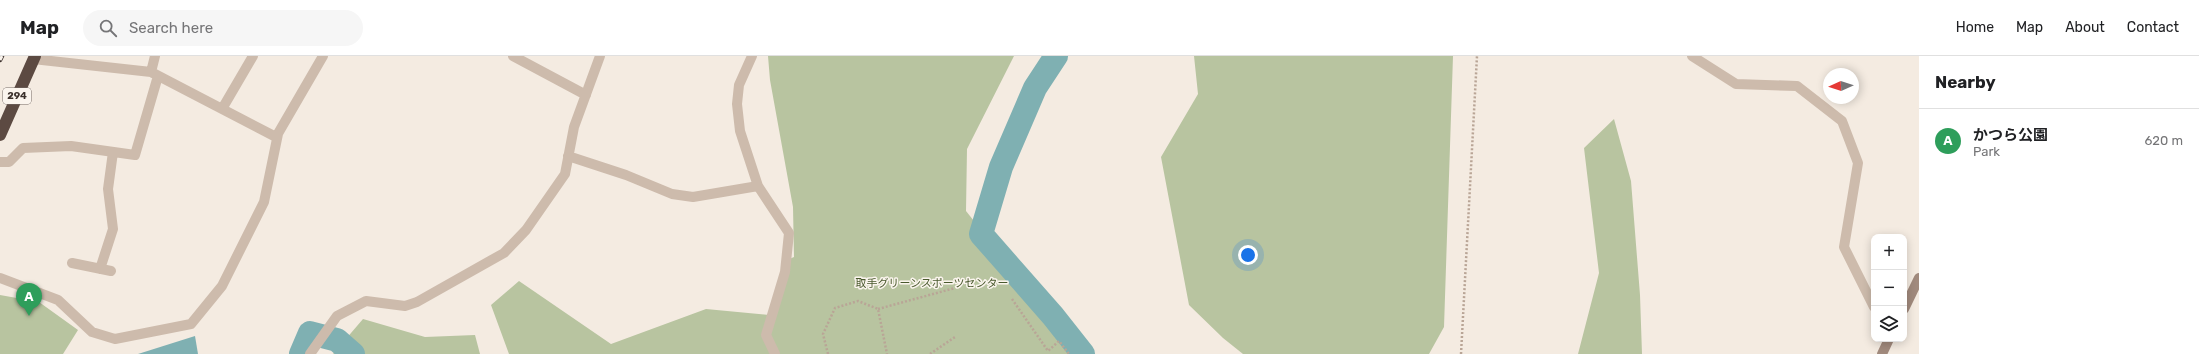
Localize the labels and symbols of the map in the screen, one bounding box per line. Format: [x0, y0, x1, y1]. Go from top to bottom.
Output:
north arrow [1823, 68, 1859, 104]
road number: 294 [3, 88, 31, 104]
your location [1238, 245, 1258, 265]
park label: 取手グリーンスポーツセンター [855, 277, 1009, 290]
pin: A [16, 283, 42, 316]

